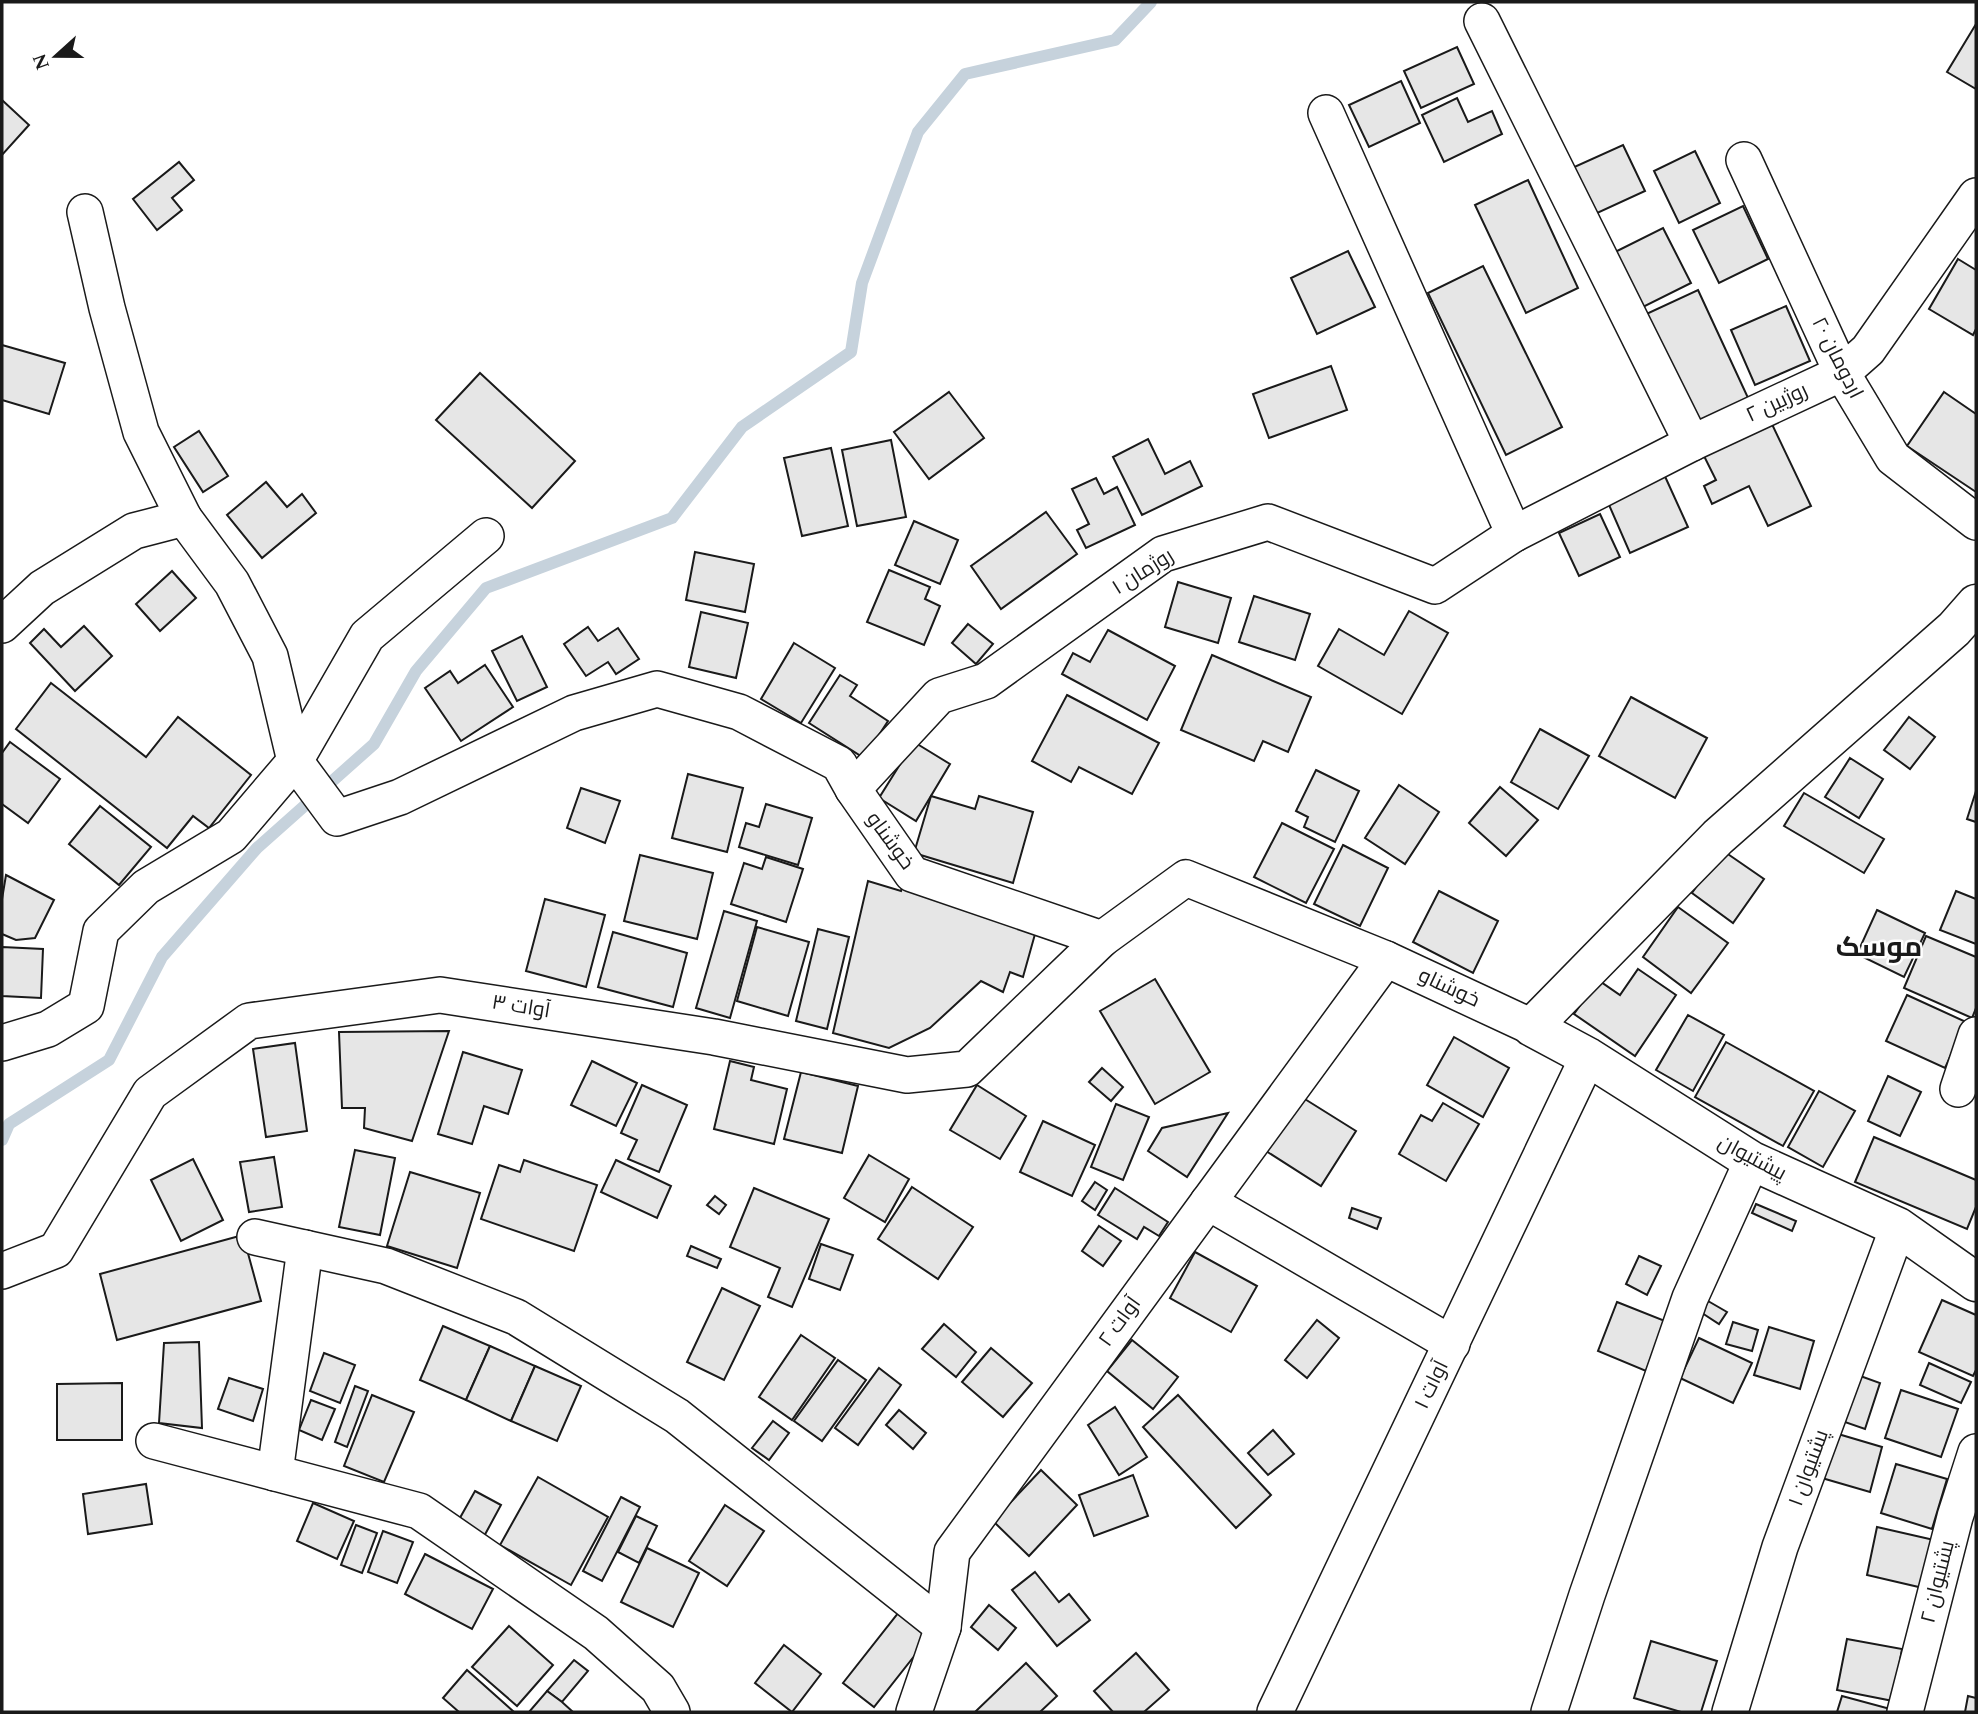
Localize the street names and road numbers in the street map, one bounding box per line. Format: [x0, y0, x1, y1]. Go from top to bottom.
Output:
street label: اردومان ۲۰ [1803, 312, 1871, 404]
street label: روژبین ۲ [1741, 375, 1813, 431]
street label: روژمان ۱ [1106, 540, 1180, 604]
street label: خوشناو [858, 805, 922, 877]
street label: خوشناو [1413, 960, 1485, 1016]
street label: آوات ۳ [489, 987, 553, 1027]
street label: پیشتیوان [1712, 1127, 1793, 1190]
street label: آوات ۲ [1091, 1290, 1150, 1354]
street label: آوات ۱ [1406, 1355, 1458, 1415]
street label: پشتیوان ۱ [1780, 1425, 1838, 1511]
street label: پشتیوان ۲ [1912, 1537, 1964, 1627]

